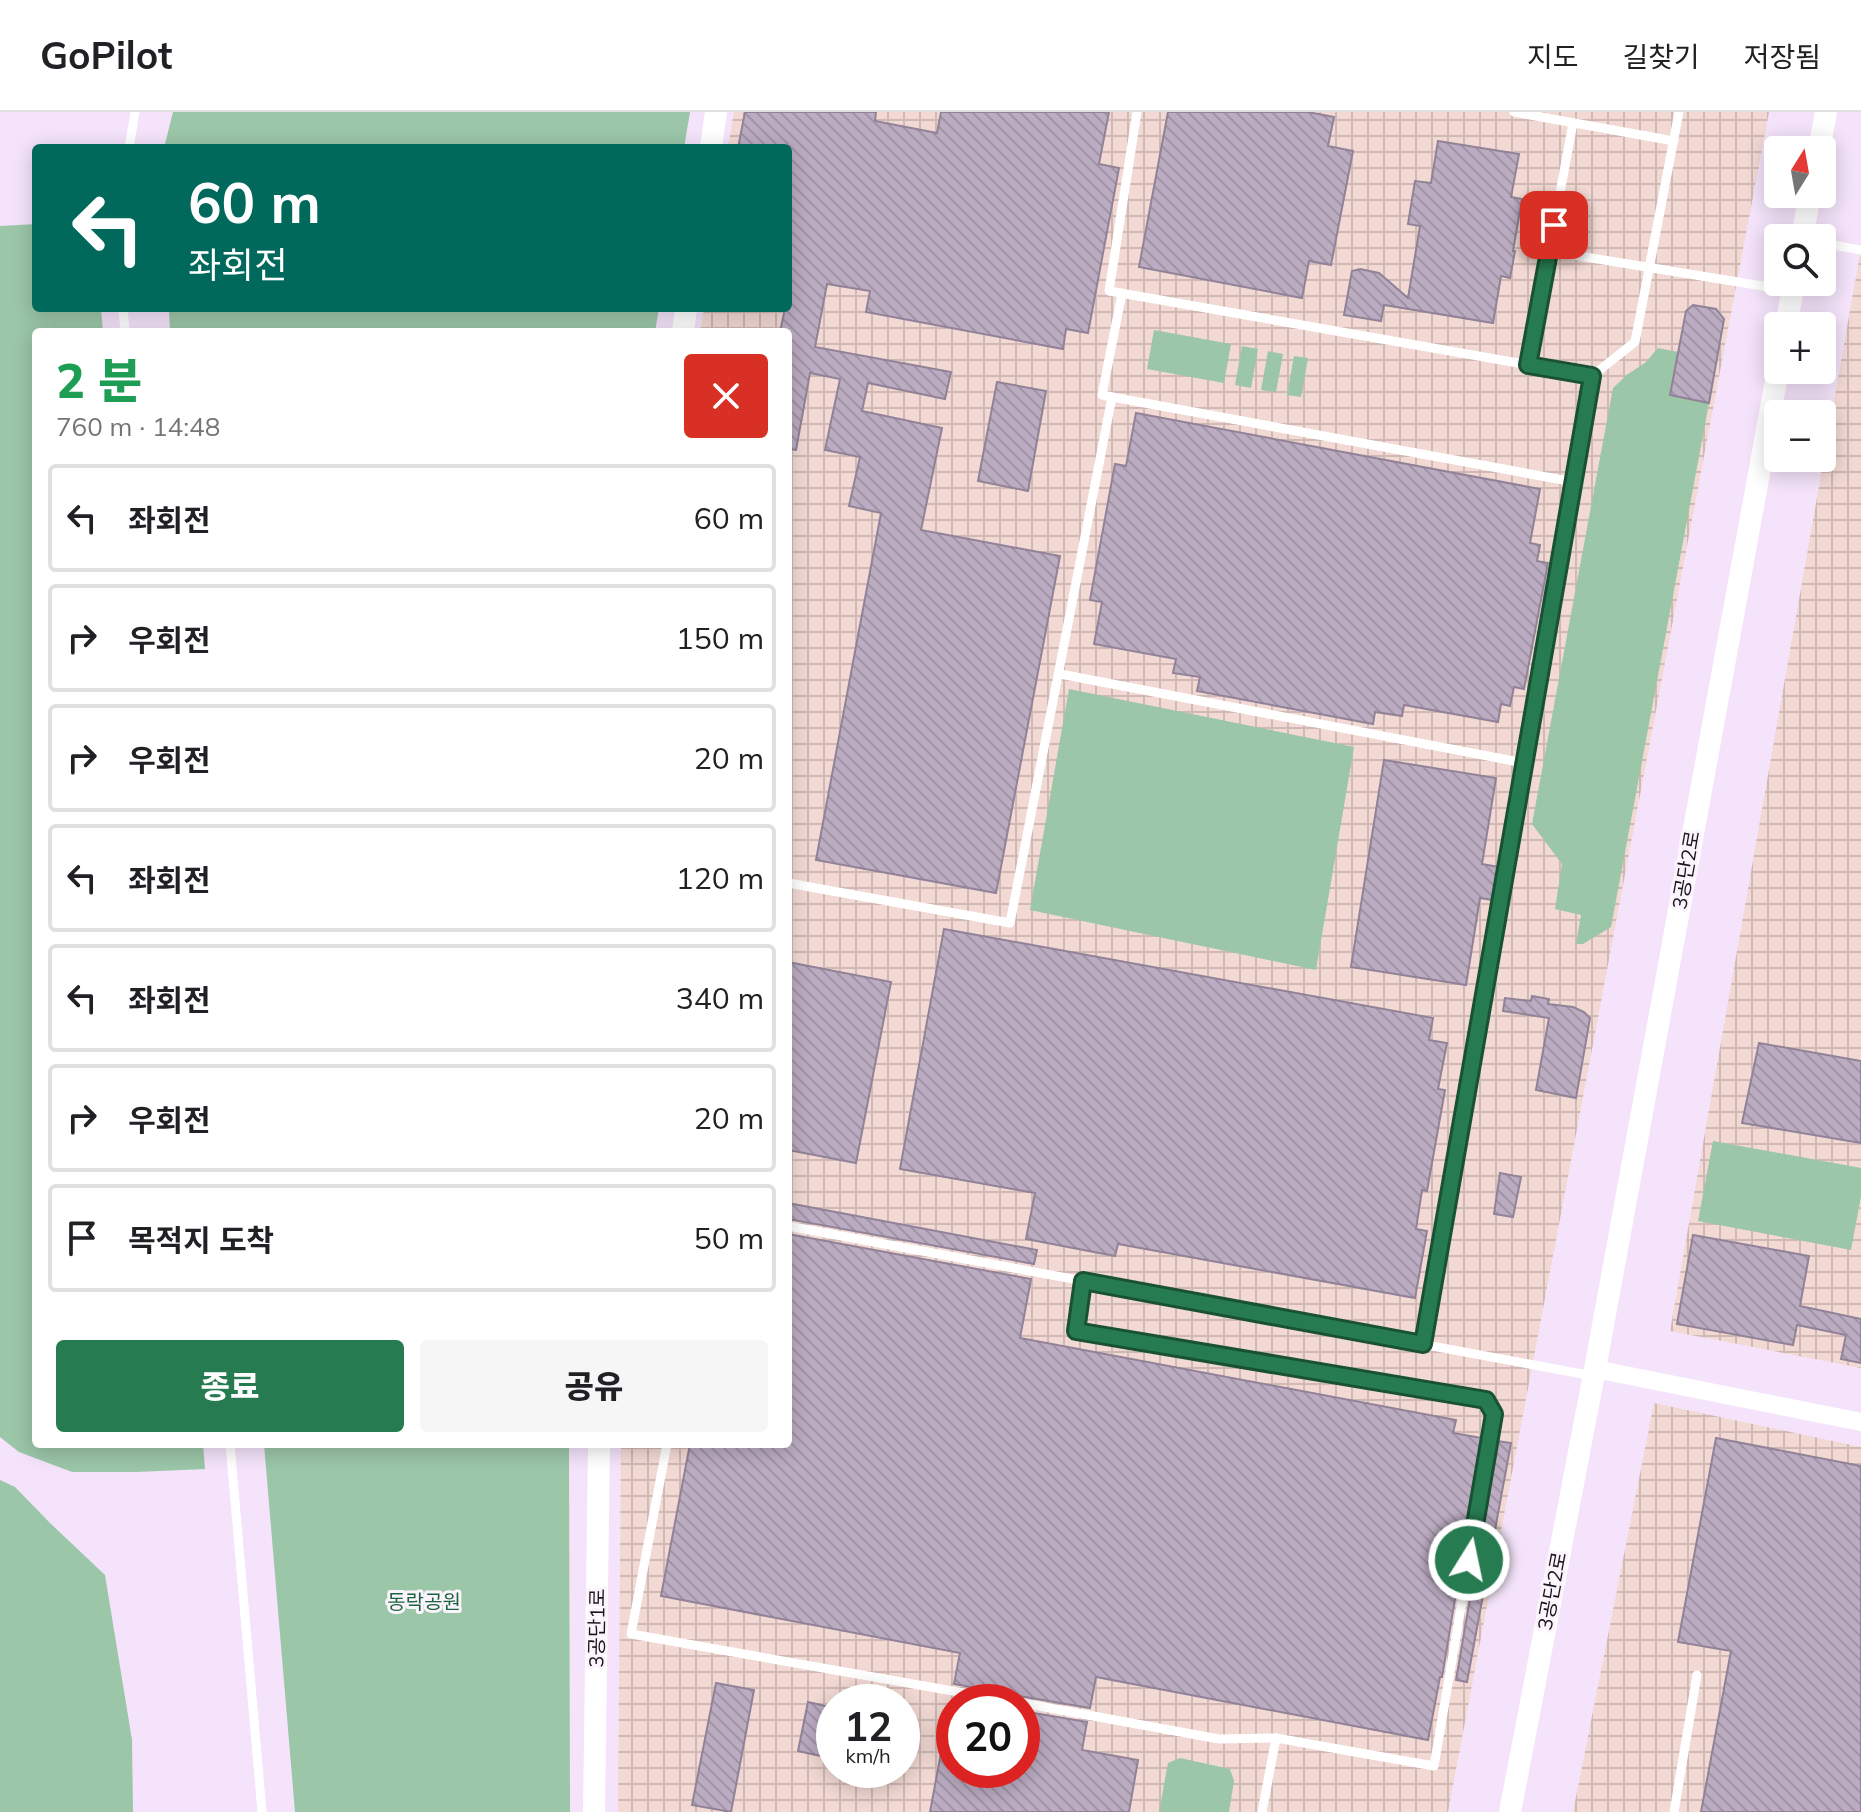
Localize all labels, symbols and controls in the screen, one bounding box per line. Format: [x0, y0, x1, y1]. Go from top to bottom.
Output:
text: GoPilot [40, 31, 172, 79]
text: 지도 [1527, 39, 1578, 74]
text: 길찾기 [1622, 39, 1700, 74]
text: 저장됨 [1744, 39, 1821, 74]
north arrow [1764, 136, 1836, 208]
map controls [1764, 136, 1836, 472]
text: 60 m [188, 167, 321, 237]
icon: left [56, 176, 160, 280]
pin [1520, 191, 1588, 259]
icon: arrive [1532, 203, 1576, 247]
button: search [1764, 224, 1836, 296]
text: 좌회전 [188, 242, 287, 287]
button: + [1764, 312, 1836, 384]
text: 2 분 [56, 350, 143, 410]
button: close [684, 354, 768, 438]
button: − [1764, 400, 1836, 472]
text: 760 m · 14:48 [56, 410, 220, 443]
icon: left [60, 496, 104, 540]
text: 60 m [694, 499, 764, 537]
text: 좌회전 [128, 501, 211, 539]
icon: right [60, 616, 104, 660]
text: 150 m [676, 619, 764, 657]
text: 우회전 [128, 621, 211, 659]
icon: right [60, 736, 104, 780]
text: 20 m [694, 739, 764, 777]
text: 우회전 [128, 741, 211, 779]
street label: 3공단2로 [1666, 829, 1705, 911]
icon: left [60, 856, 104, 900]
text: 120 m [676, 859, 764, 897]
text: 좌회전 [128, 861, 211, 899]
icon: left [60, 976, 104, 1020]
text: 340 m [676, 979, 764, 1017]
text: 좌회전 [128, 981, 211, 1019]
icon: right [60, 1096, 104, 1140]
text: 20 m [694, 1099, 764, 1137]
text: 우회전 [128, 1101, 211, 1139]
icon: arrive [60, 1216, 104, 1260]
text: 50 m [694, 1219, 764, 1257]
text: 목적지 도착 [128, 1221, 274, 1259]
button: 종료 [56, 1340, 404, 1432]
button: 공유 [420, 1340, 768, 1432]
position arrow [1427, 1518, 1511, 1602]
street label: 3공단2로 [1532, 1550, 1571, 1632]
street label: 3공단1로 [583, 1588, 610, 1668]
park label: 동락공원 [387, 1589, 461, 1614]
speed limit sign: 20 [936, 1684, 1040, 1788]
text: 12 [844, 1701, 892, 1751]
text: km/h [845, 1743, 891, 1768]

